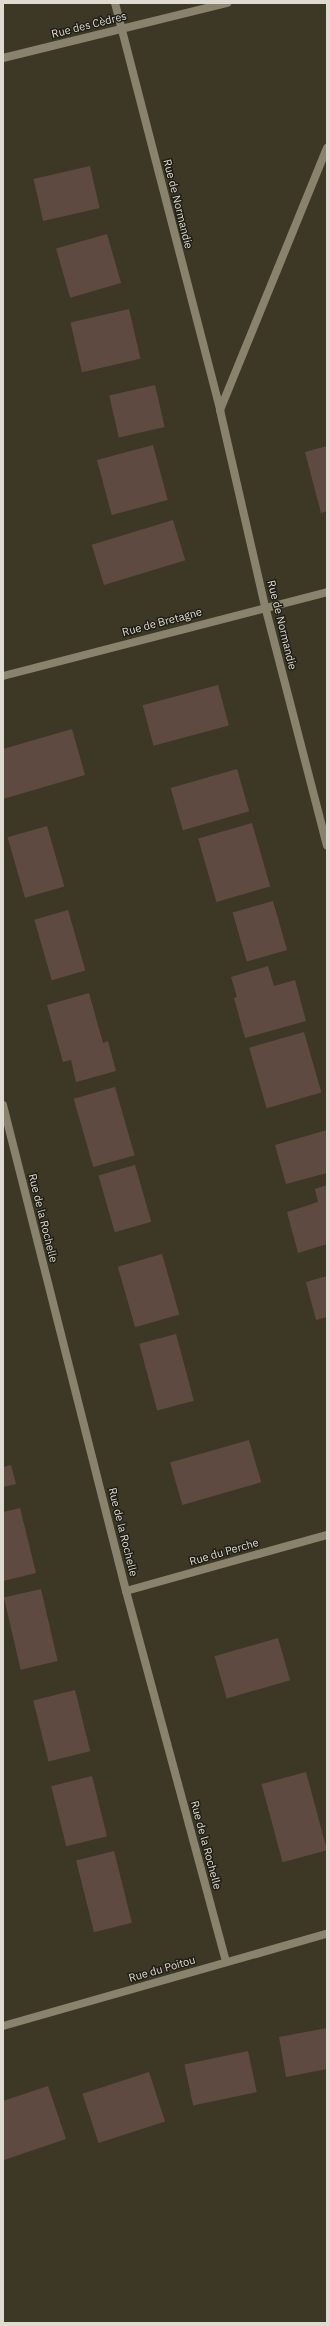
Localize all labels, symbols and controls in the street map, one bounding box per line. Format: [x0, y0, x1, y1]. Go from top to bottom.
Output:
street label: Rue des Cèdres [50, 9, 128, 41]
street label: Rue de Normandie [160, 158, 196, 250]
street label: Rue de Normandie [264, 579, 300, 671]
street label: Rue de Bretagne [121, 605, 203, 639]
street label: Rue de la Rochelle [26, 1172, 60, 1264]
street label: Rue de la Rochelle [106, 1486, 140, 1578]
street label: Rue du Perche [188, 1536, 260, 1568]
street label: Rue de la Rochelle [188, 1799, 224, 1891]
street label: Rue du Poitou [127, 1953, 197, 1985]

